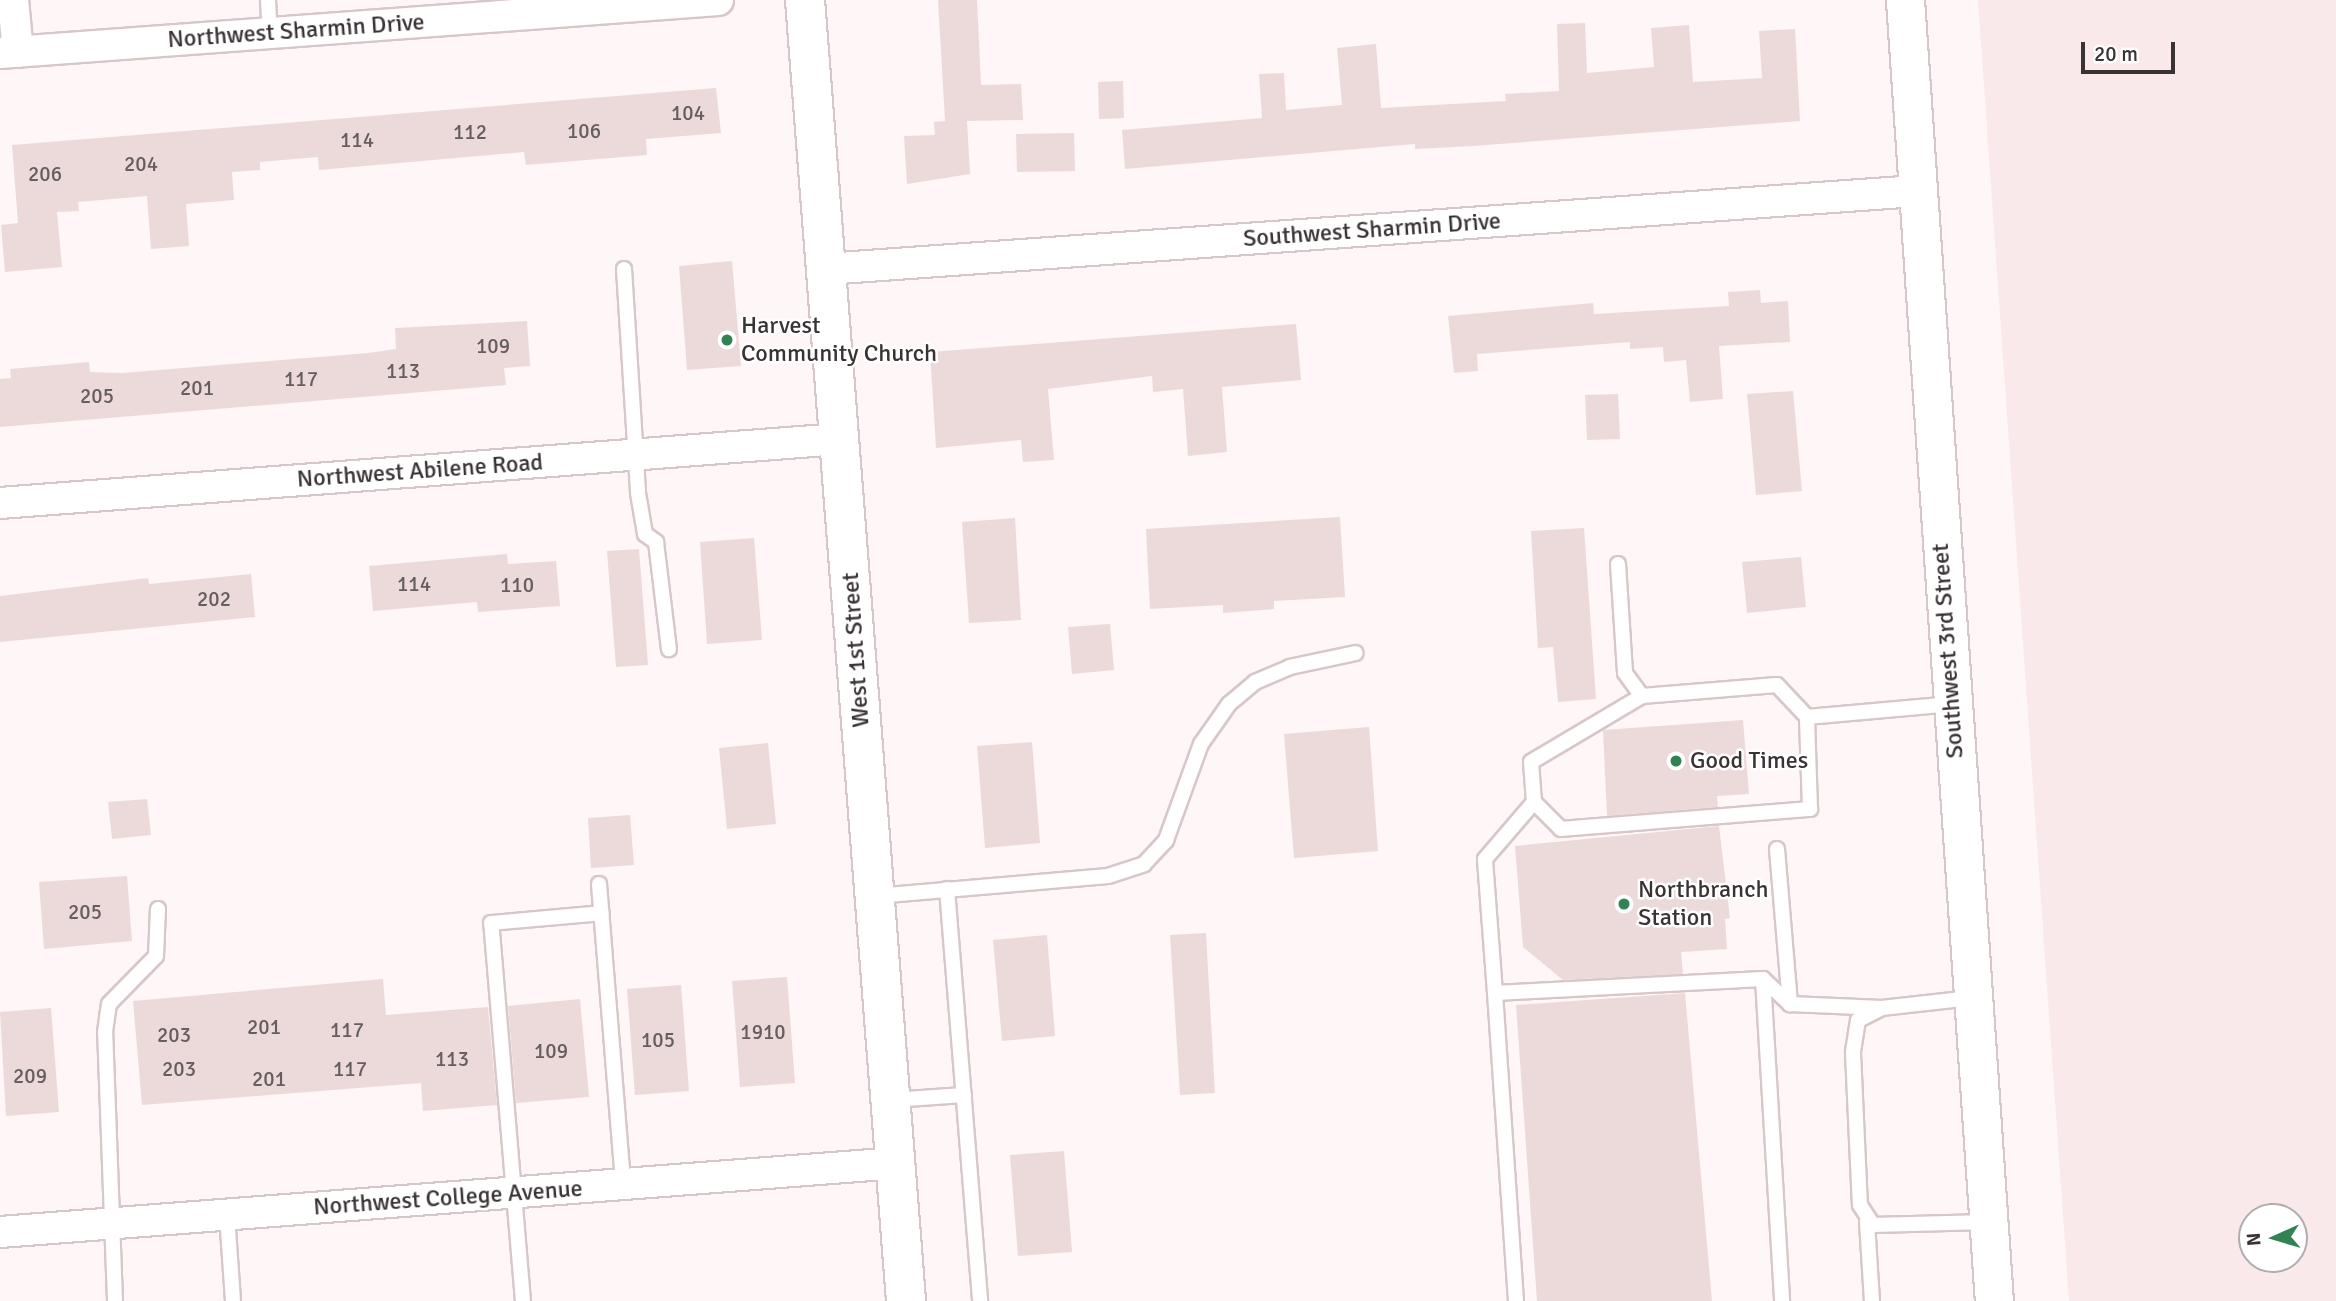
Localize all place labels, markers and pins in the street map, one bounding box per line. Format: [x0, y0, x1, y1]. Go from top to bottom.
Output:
place label: Harvest Community Church [741, 312, 937, 368]
marker: Harvest Community Church [719, 332, 735, 348]
place label: Good Times [1690, 747, 1808, 775]
marker: Good Times [1668, 753, 1684, 769]
place label: Northbranch Station [1638, 876, 1769, 932]
marker: Northbranch Station [1616, 896, 1632, 912]

